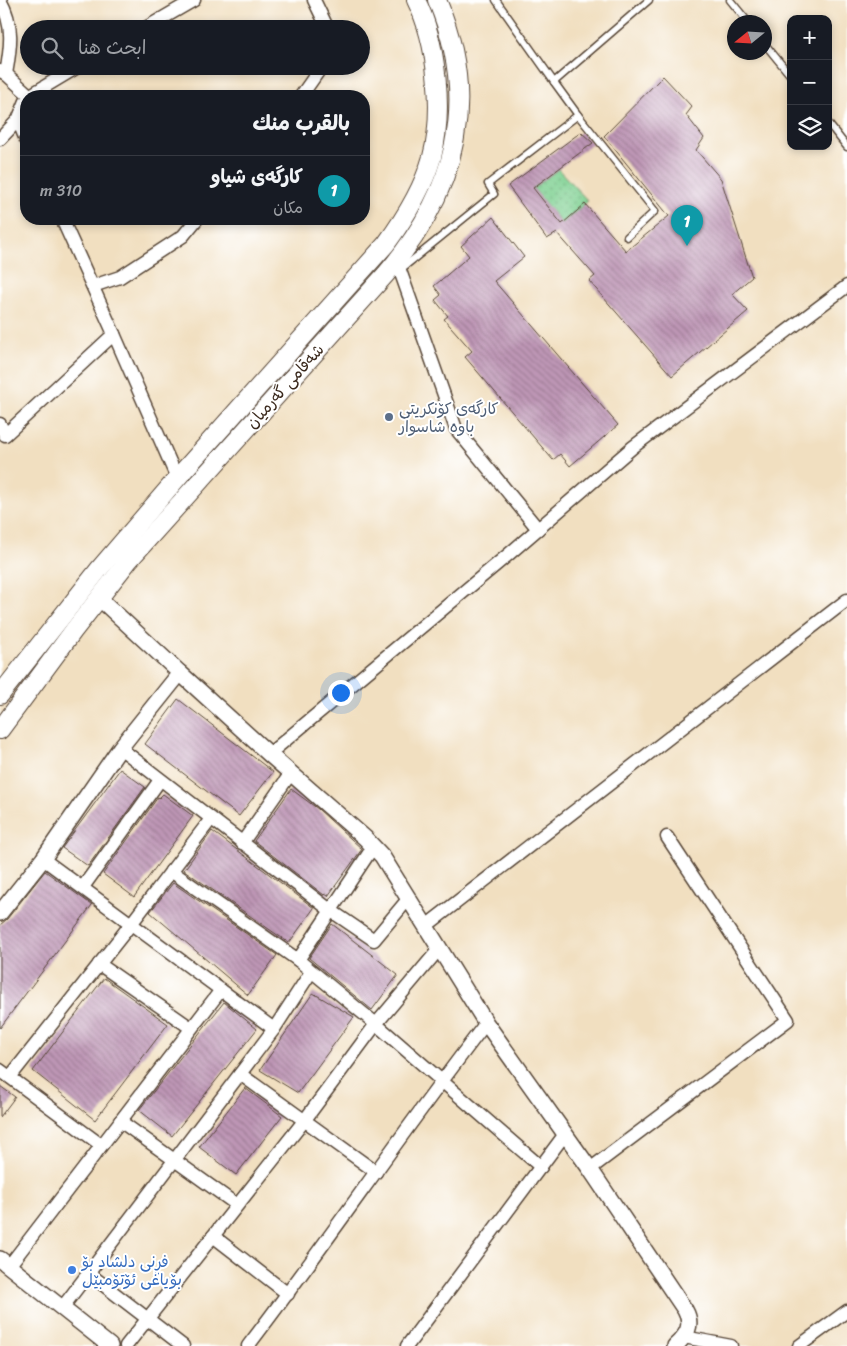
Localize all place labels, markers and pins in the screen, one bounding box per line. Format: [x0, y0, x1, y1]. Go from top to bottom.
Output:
pin: 1 [671, 205, 703, 246]
place label: کارگەی کۆنکریتی باوە شاسوار [397, 394, 499, 441]
marker: کارگەی کۆنکریتی باوە شاسوار [383, 411, 395, 423]
place label: فڕنی دلشاد بۆ بۆیاغی ئۆتۆمبێل [80, 1247, 182, 1294]
marker: فڕنی دلشاد بۆ بۆیاغی ئۆتۆمبێل [66, 1264, 78, 1276]

